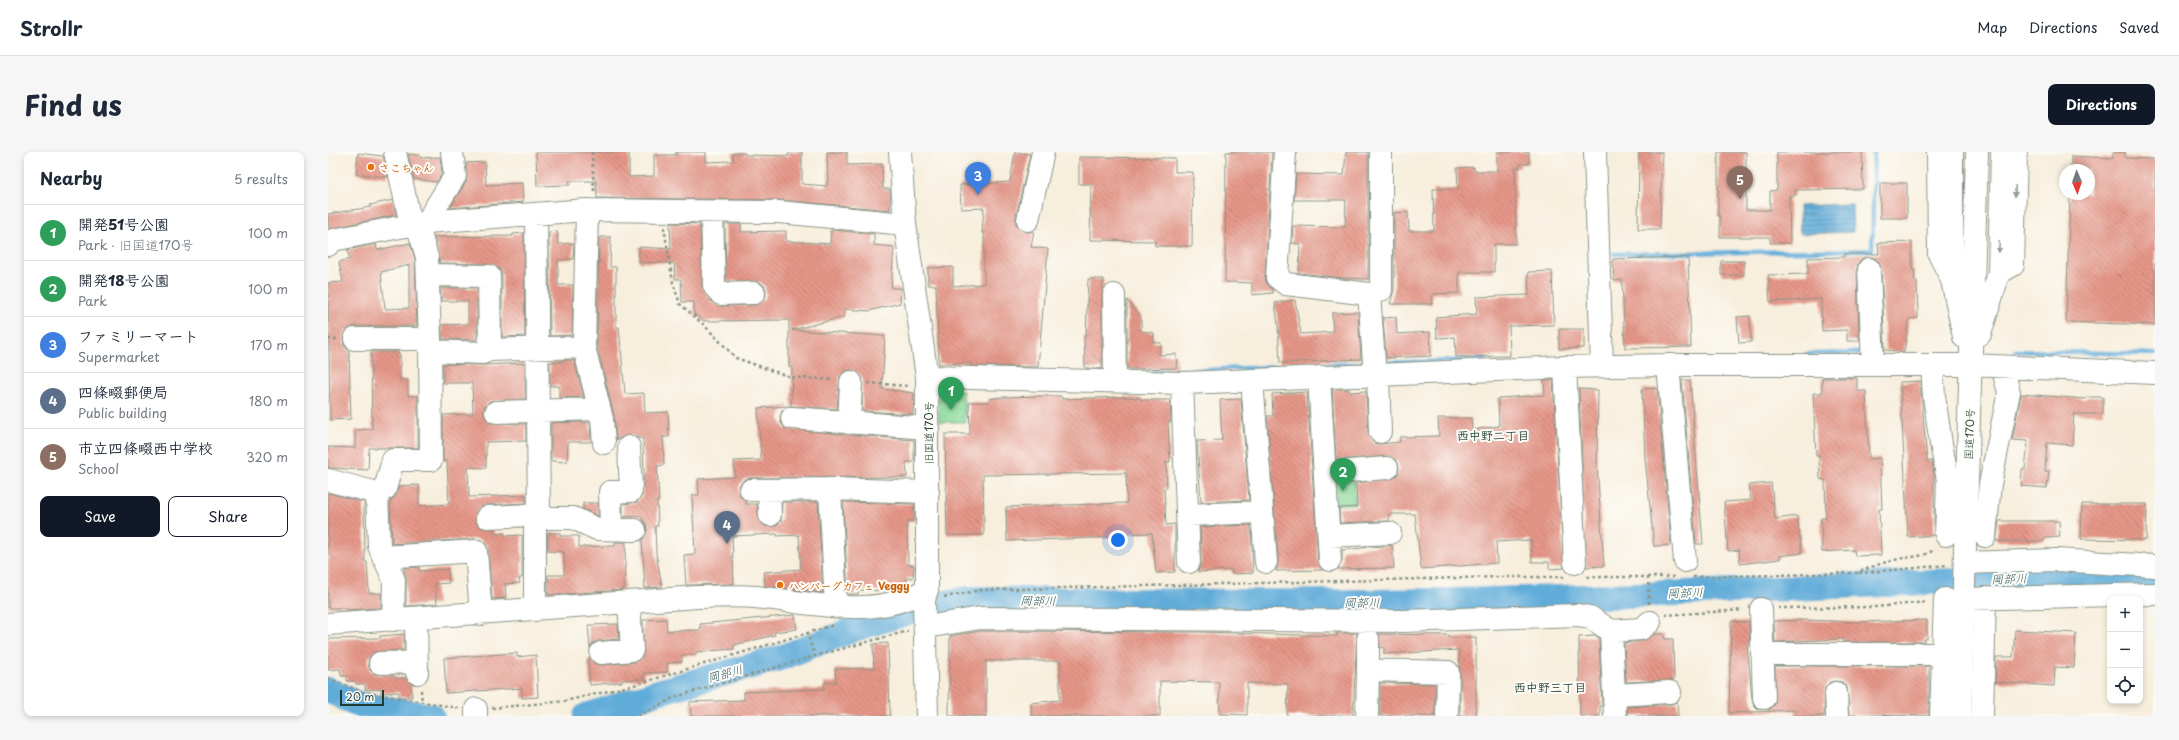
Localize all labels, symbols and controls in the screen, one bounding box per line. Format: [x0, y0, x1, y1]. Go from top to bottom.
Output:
text: Strollr [20, 14, 83, 42]
text: Map [1977, 17, 2007, 38]
text: Directions [2029, 17, 2097, 38]
text: Saved [2119, 17, 2159, 38]
text: Find us [24, 83, 122, 126]
button: Directions [2048, 84, 2155, 125]
place label: さこちゃん [379, 159, 434, 176]
marker: さこちゃん [366, 162, 376, 172]
pin: 3 [965, 162, 991, 195]
north arrow [2059, 164, 2095, 200]
text: Nearby [40, 165, 102, 191]
pin: 5 [1727, 166, 1753, 199]
text: 5 results [234, 169, 288, 188]
one-way arrow [2012, 185, 2018, 198]
text: 開発51号公園 [78, 212, 169, 235]
text: 1 [50, 223, 56, 242]
text: 100 m [248, 223, 288, 242]
text: Park · 旧国道170号 [78, 235, 194, 254]
one-way arrow [1996, 241, 2003, 253]
text: 開発18号公園 [78, 268, 170, 291]
text: 2 [48, 279, 58, 298]
text: 100 m [248, 279, 288, 298]
text: Park [78, 291, 107, 310]
text: ファミリーマート [78, 324, 199, 347]
text: 3 [49, 335, 57, 354]
text: 170 m [250, 335, 288, 354]
text: Supermarket [78, 347, 160, 366]
pin: 1 [938, 377, 964, 410]
text: 四條畷郵便局 [78, 380, 168, 403]
text: 4 [49, 391, 57, 410]
text: 180 m [249, 391, 288, 410]
street label: 旧国道170号 [920, 402, 937, 464]
text: Public building [78, 403, 167, 422]
street label: 国道170号 [1960, 408, 1978, 460]
district label: 西中野二丁目 [1457, 426, 1529, 444]
text: 市立四條畷西中学校 [78, 436, 213, 459]
text: 5 [49, 447, 57, 466]
text: 320 m [246, 447, 288, 466]
pin: 2 [1330, 458, 1356, 491]
text: School [78, 459, 119, 478]
button: Save [40, 496, 160, 537]
button: Share [168, 496, 288, 537]
pin: 4 [714, 511, 740, 544]
your location [1108, 530, 1128, 550]
water label: 岡部川 [1991, 568, 2027, 588]
place label: ハンバーグカフェ Veggy [788, 577, 909, 594]
marker: ハンバーグカフェ Veggy [775, 580, 785, 590]
water label: 岡部川 [1667, 582, 1703, 602]
water label: 岡部川 [1020, 591, 1056, 609]
water label: 岡部川 [1344, 593, 1380, 611]
map controls [2107, 596, 2143, 704]
button: + [2107, 596, 2143, 632]
button: − [2107, 632, 2143, 668]
water label: 岡部川 [705, 660, 745, 686]
button: locate [2107, 668, 2143, 704]
district label: 西中野三丁目 [1514, 678, 1586, 696]
scale bar [340, 688, 384, 707]
text: 20 m [346, 688, 374, 705]

